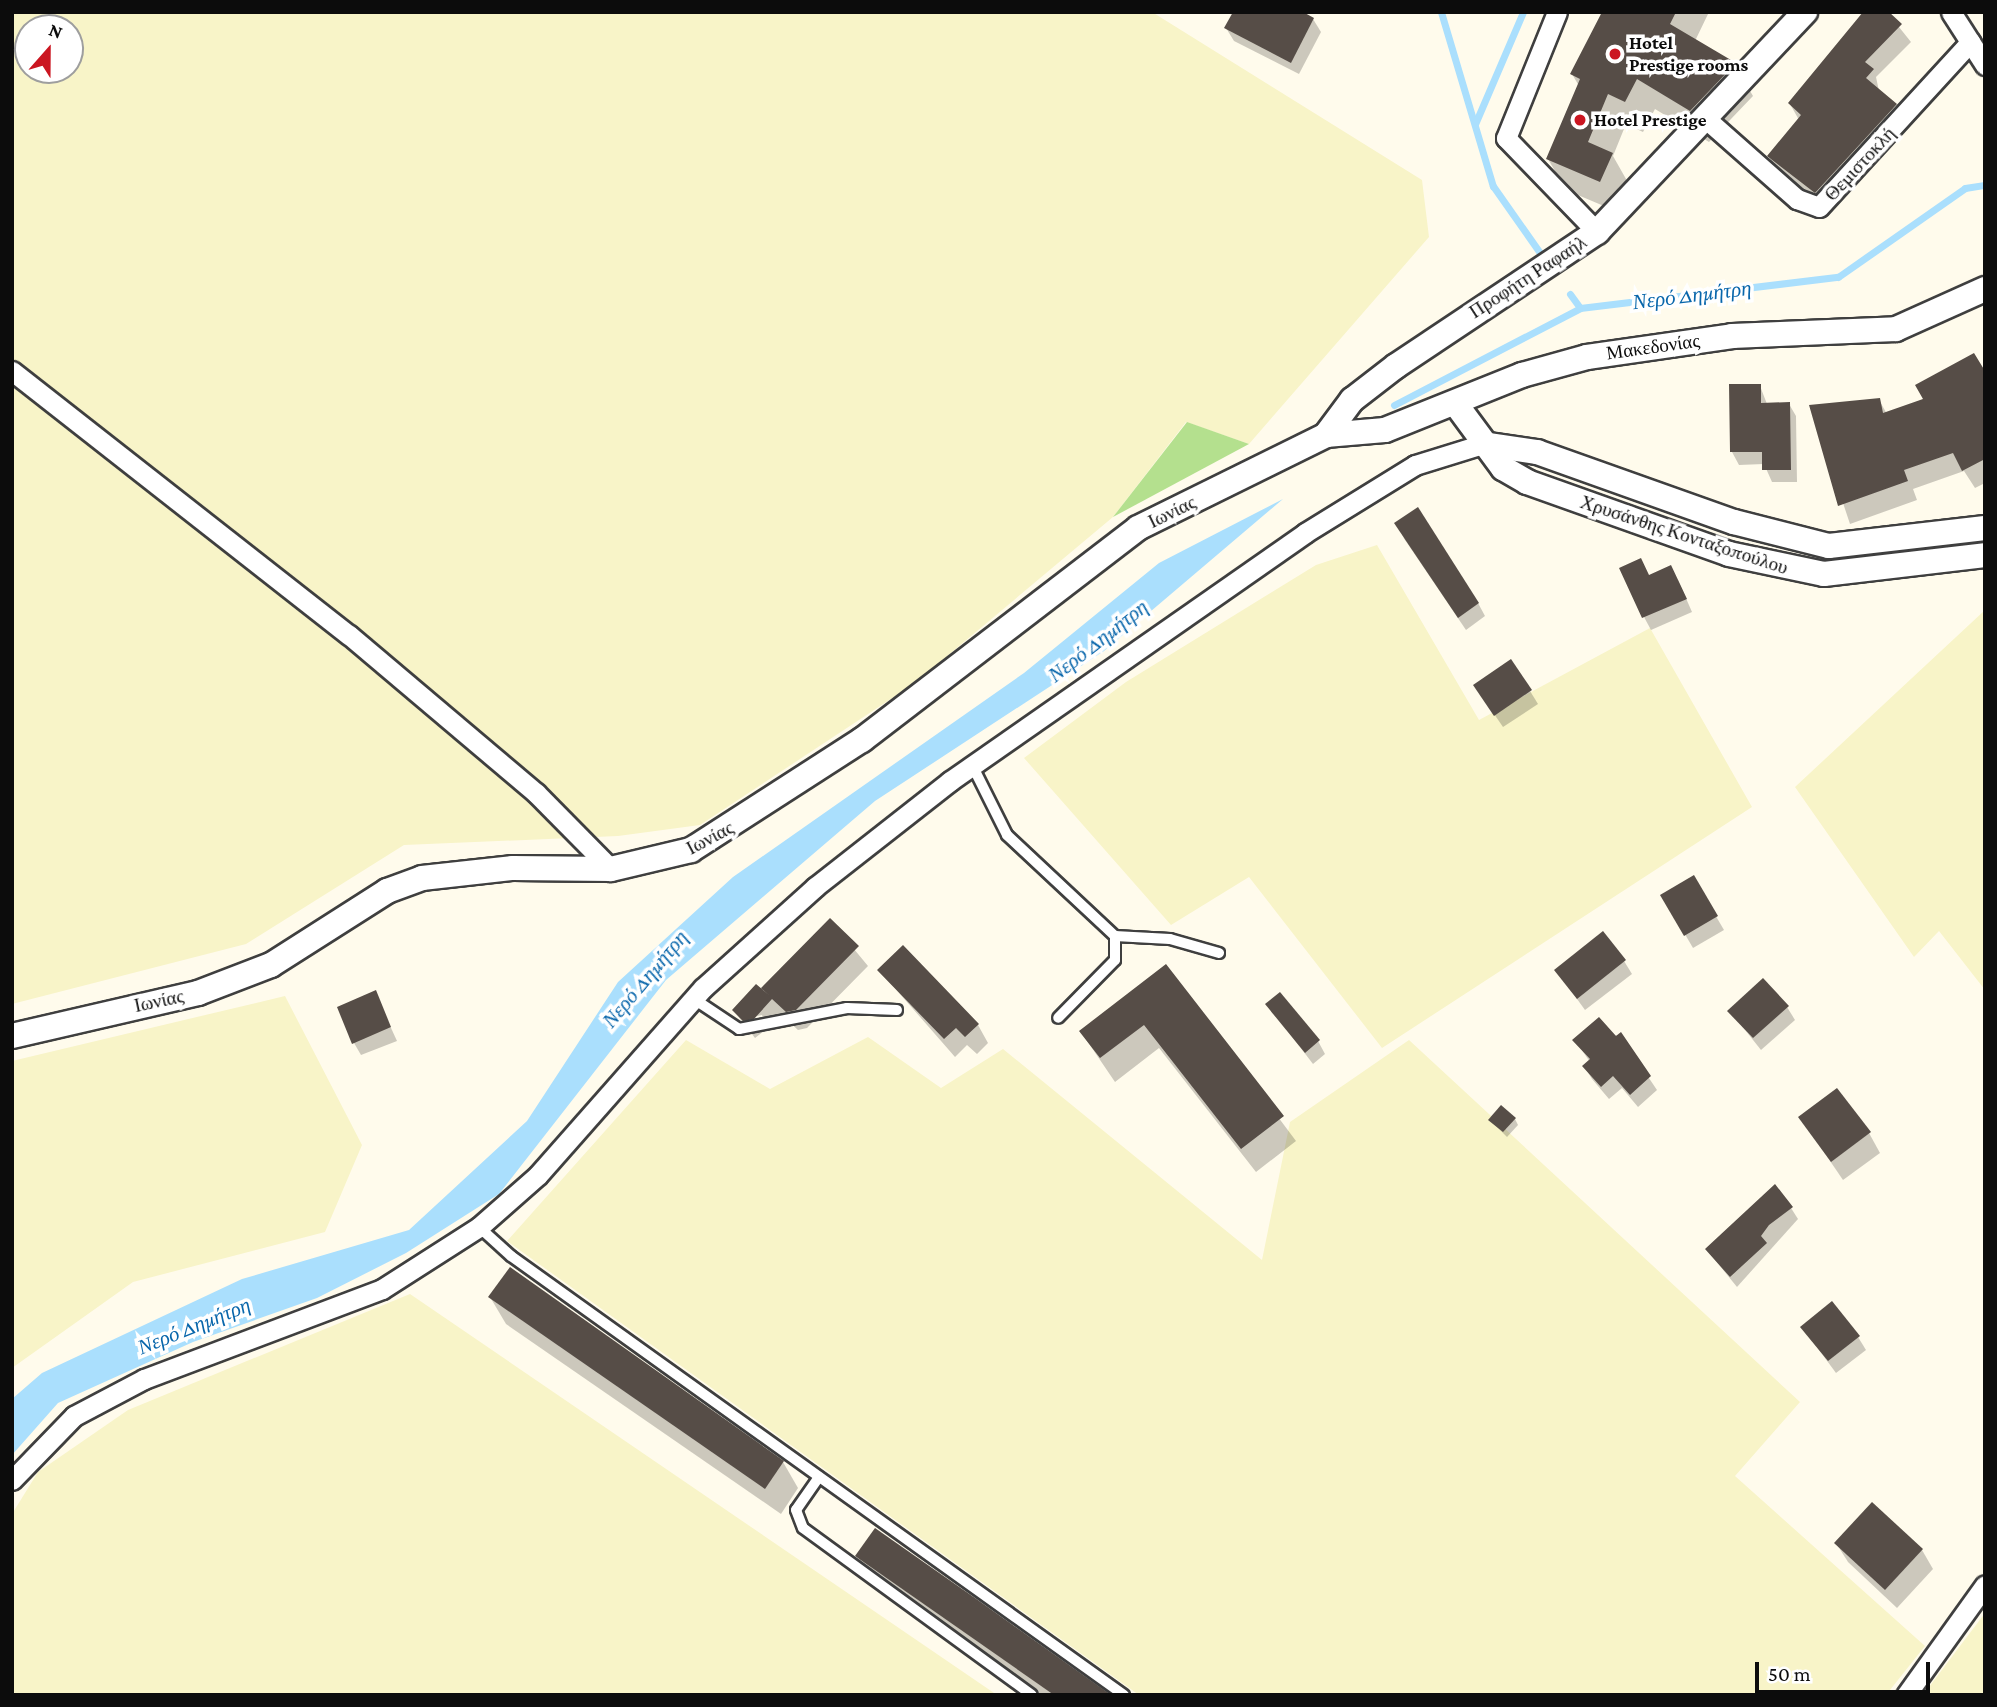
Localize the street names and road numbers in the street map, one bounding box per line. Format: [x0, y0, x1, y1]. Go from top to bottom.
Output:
street label: Θεμιστοκλή [1820, 122, 1900, 206]
street label: Προφήτη Ραφαήλ [1465, 231, 1591, 323]
street label: Μακεδονίας [1605, 329, 1701, 365]
street label: Ιωνίας [1145, 491, 1199, 533]
street label: Χρυσάνθης Κονταξοπούλου [1577, 491, 1791, 579]
street label: Ιωνίας [683, 816, 737, 860]
street label: Ιωνίας [132, 985, 186, 1017]

